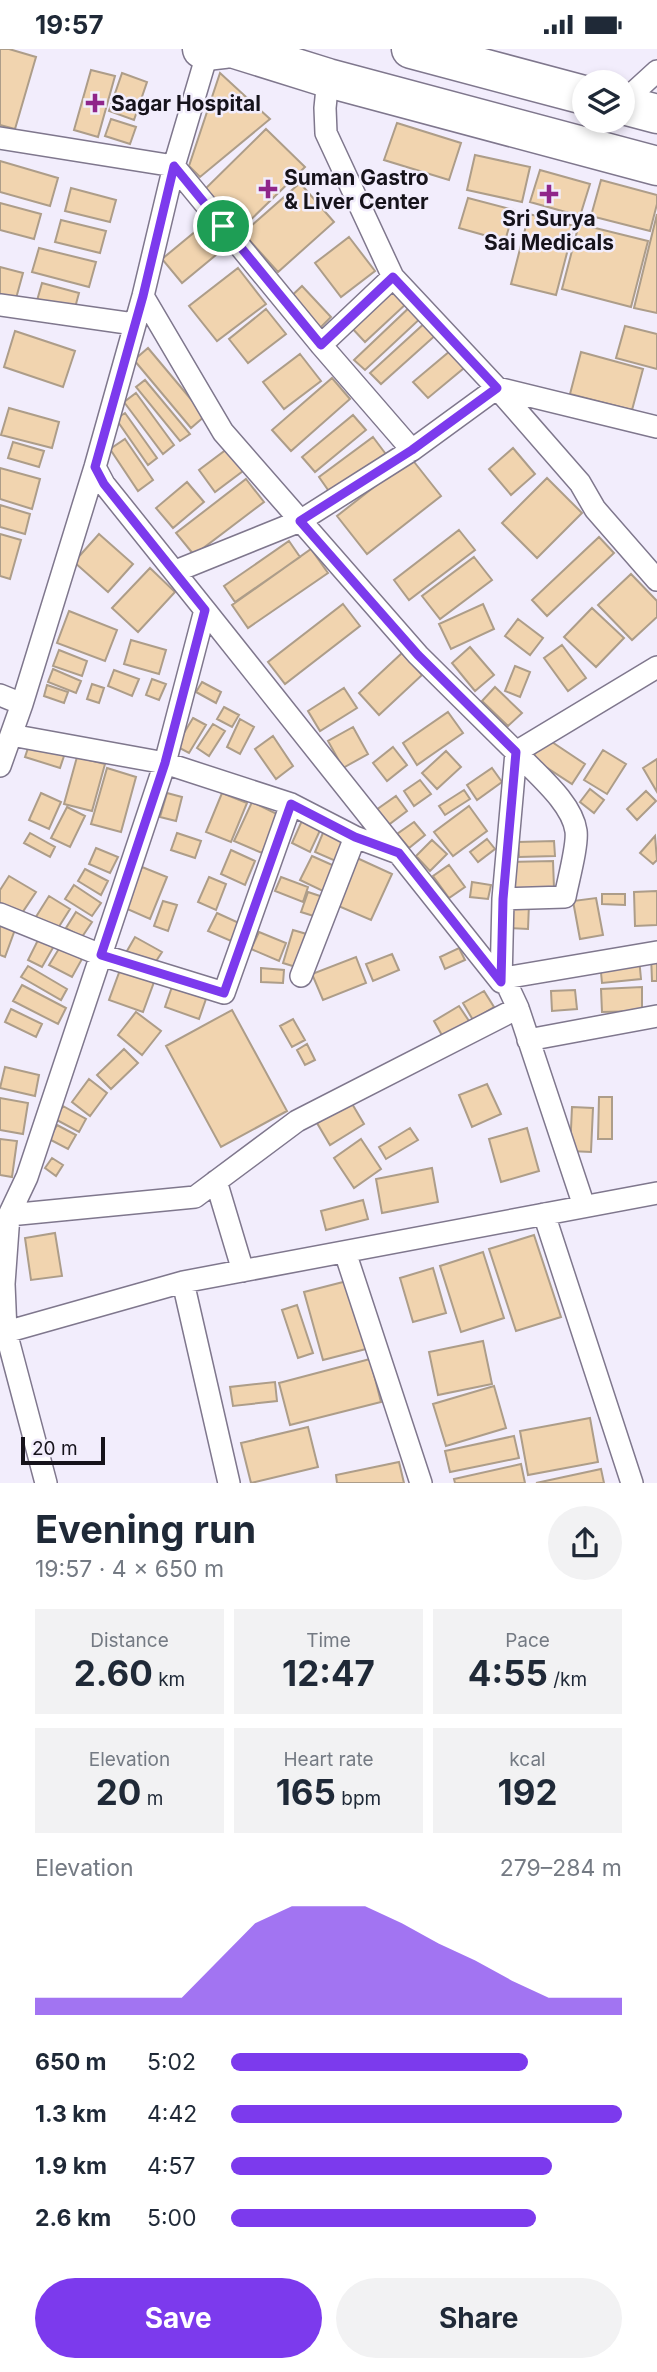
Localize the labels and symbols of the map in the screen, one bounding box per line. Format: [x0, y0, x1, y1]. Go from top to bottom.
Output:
place label: Sagar Hospital [111, 91, 261, 116]
marker: Sagar Hospital [85, 93, 105, 113]
place label: Suman Gastro & Liver Center [284, 165, 429, 214]
marker: Suman Gastro & Liver Center [258, 179, 278, 199]
marker: Sri Surya Sai Medicals [541, 186, 557, 202]
pin [193, 196, 253, 256]
place label: Sri Surya Sai Medicals [484, 206, 614, 255]
scale bar [21, 1434, 105, 1466]

